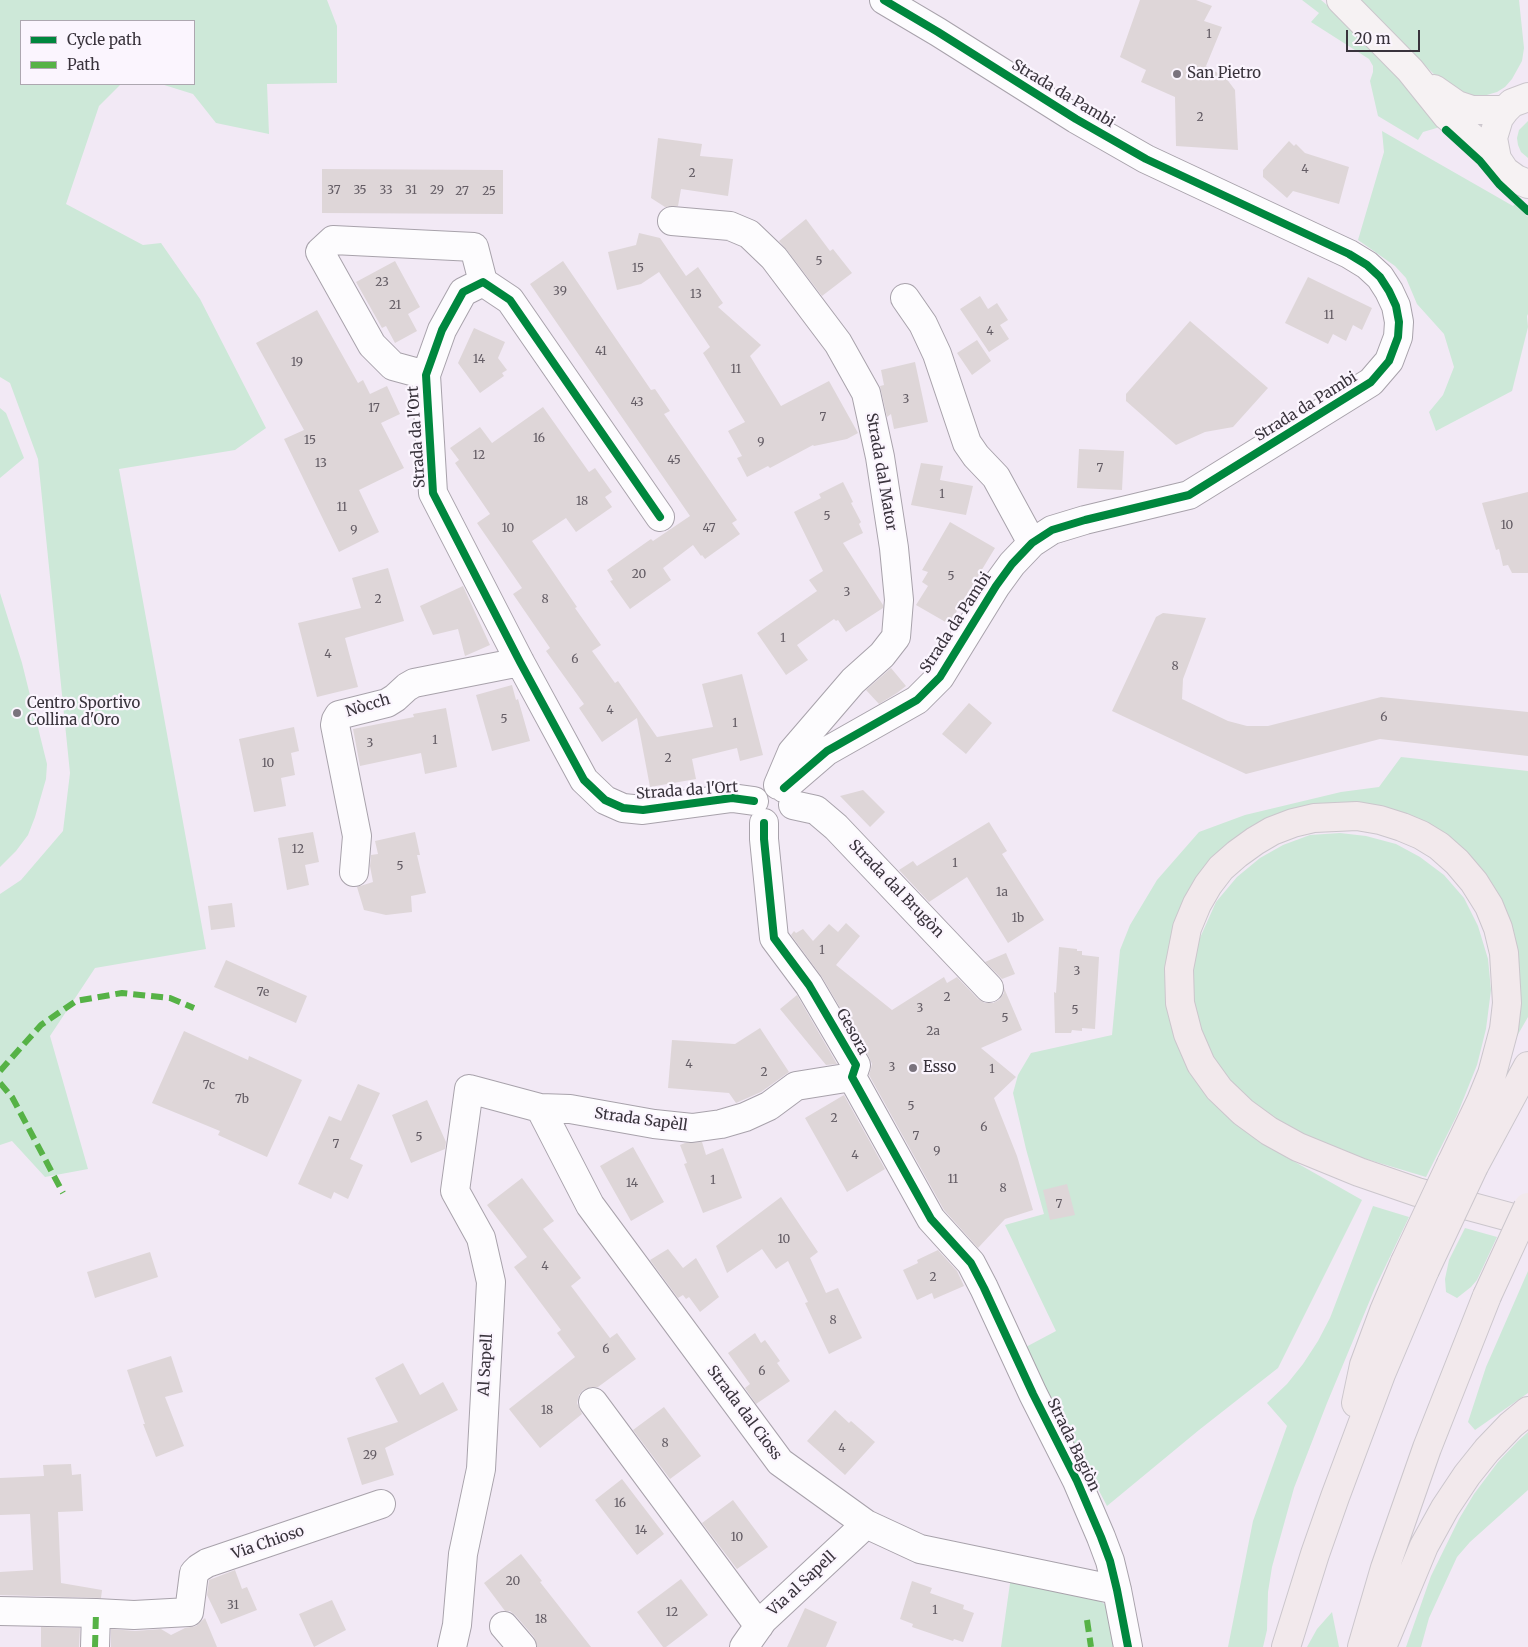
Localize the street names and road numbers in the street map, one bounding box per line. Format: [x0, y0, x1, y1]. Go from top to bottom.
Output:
street label: Strada da Pambi [1008, 56, 1118, 132]
street label: Strada da Pambi [1252, 368, 1360, 446]
street label: Strada da l'Ort [404, 385, 430, 489]
street label: Strada dal Mator [862, 412, 900, 532]
street label: Strada da Pambi [917, 569, 995, 677]
street label: Nòcch [344, 691, 392, 721]
street label: Strada da l'Ort [635, 778, 739, 804]
street label: Strada dal Brugòn [845, 836, 947, 942]
street label: Gesora [832, 1006, 872, 1058]
street label: Strada Sapèll [593, 1105, 689, 1135]
street label: Al Sapell [475, 1333, 497, 1397]
street label: Strada dal Cioss [703, 1362, 785, 1464]
street label: Strada Bagiòn [1043, 1396, 1103, 1494]
street label: Via Chioso [229, 1522, 307, 1564]
street label: Via al Sapell [764, 1548, 840, 1620]

